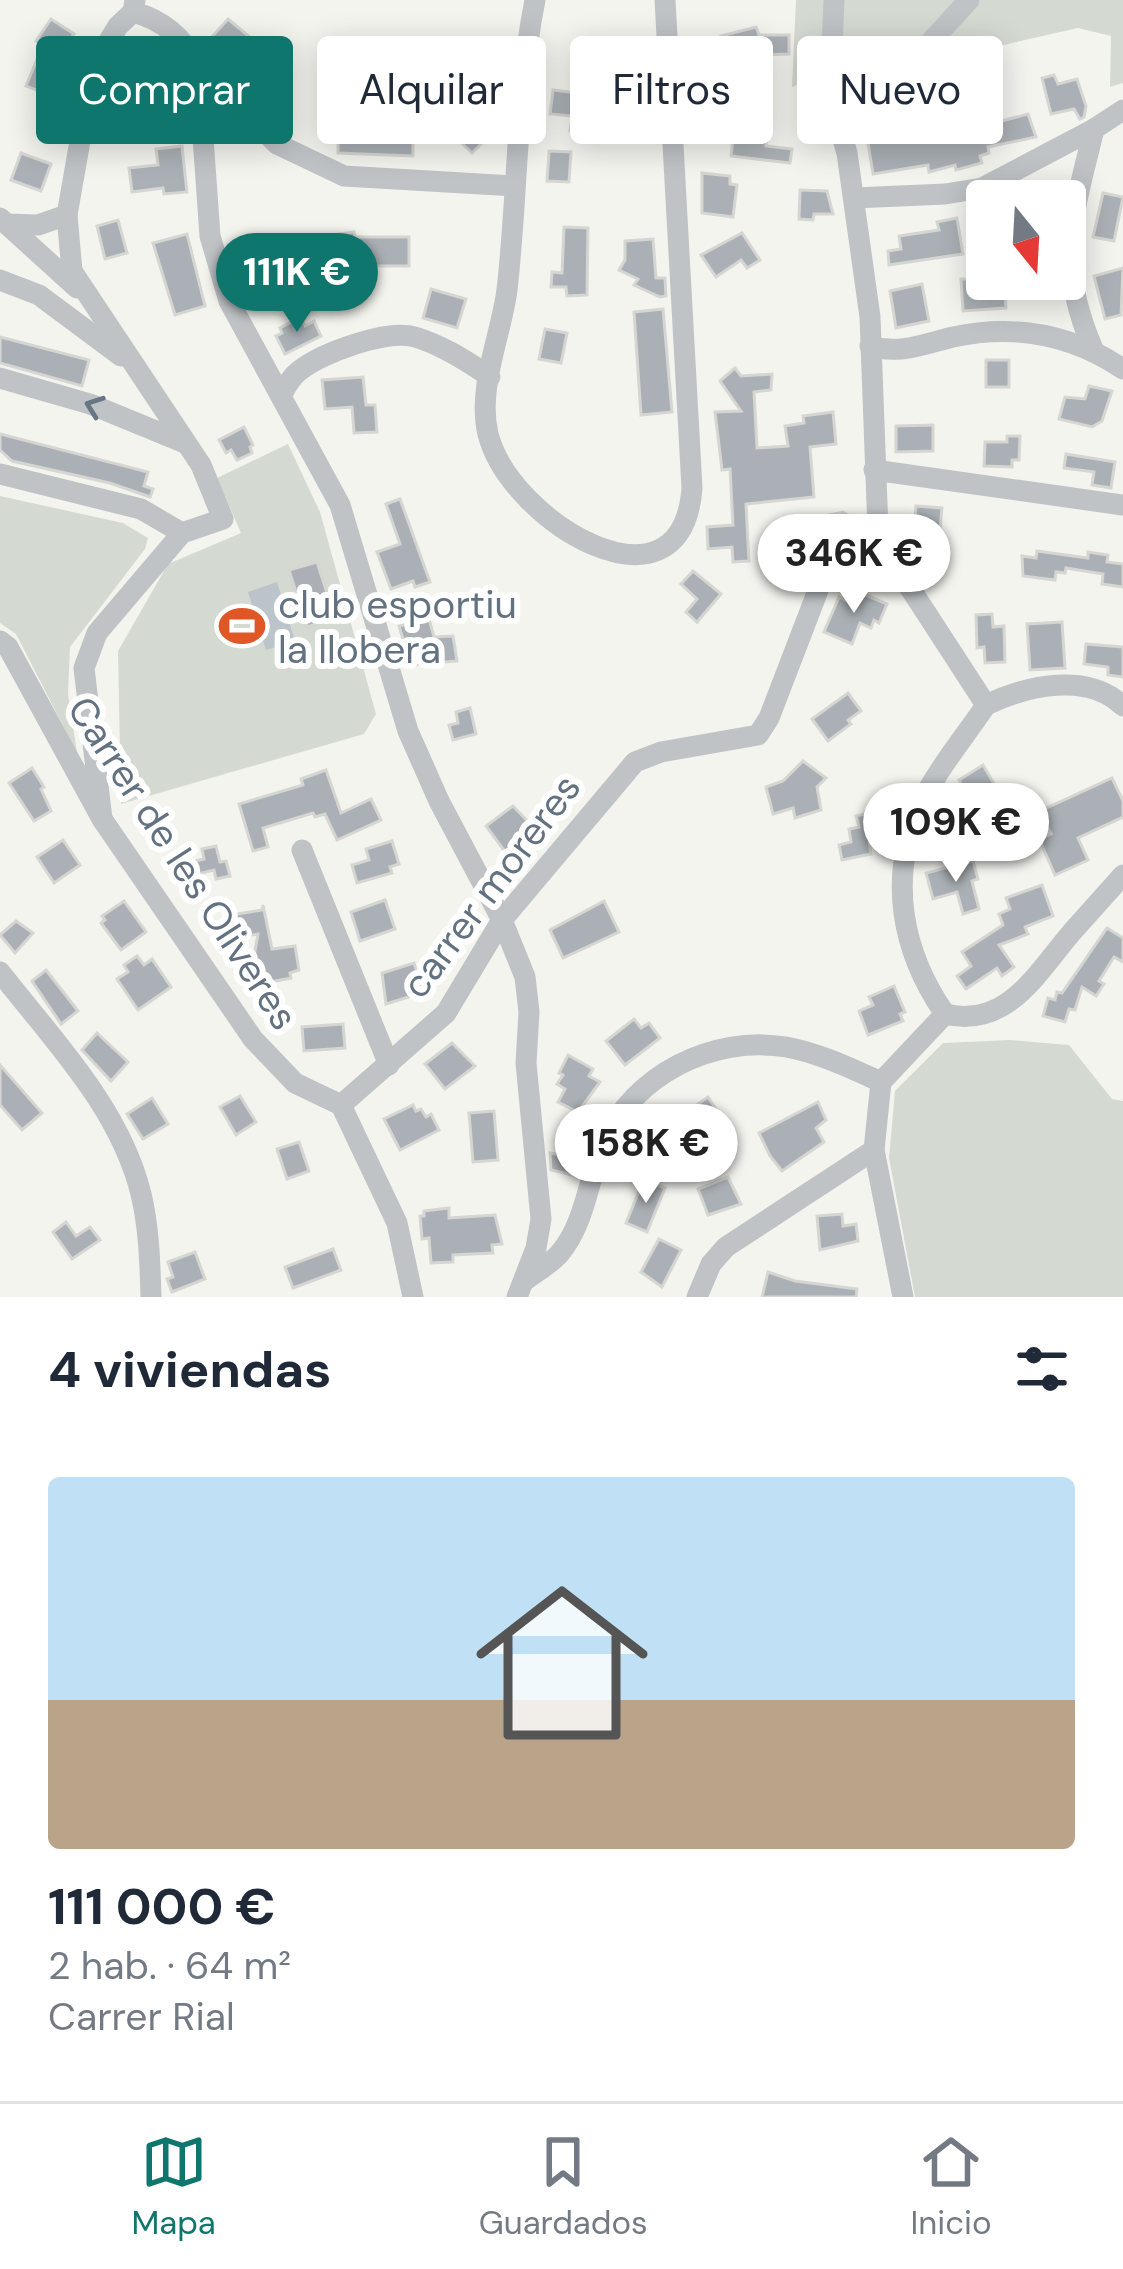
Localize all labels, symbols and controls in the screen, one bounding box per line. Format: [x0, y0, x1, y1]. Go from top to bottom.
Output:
chip: Comprar [36, 36, 293, 144]
chip: Alquilar [317, 36, 546, 144]
chip: Filtros [570, 36, 773, 144]
chip: Nuevo [797, 36, 1003, 144]
north arrow [966, 180, 1086, 300]
map controls [966, 180, 1086, 300]
pin: 111K € [199, 233, 395, 335]
text: 111K € [243, 246, 351, 297]
one-way arrow [85, 396, 106, 421]
pin: 346K € [756, 514, 952, 616]
text: 346K € [784, 527, 924, 578]
place label: club esportiu la llobera [278, 579, 517, 675]
sports icon: club esportiu la llobera [217, 601, 267, 651]
street label: Carrer de les Oliveres [56, 687, 310, 1039]
street label: carrer moreres [390, 764, 592, 1008]
pin: 109K € [858, 783, 1054, 885]
text: 109K € [890, 796, 1022, 847]
pin: 158K € [548, 1104, 744, 1206]
text: 158K € [582, 1117, 710, 1168]
text: 4 viviendas [48, 1336, 331, 1403]
icon: filters [1009, 1336, 1075, 1402]
icon: home [454, 1555, 670, 1771]
text: 111 000 € [48, 1873, 276, 1940]
text: 2 hab. · 64 m² [48, 1940, 291, 1991]
text: Carrer Rial [48, 1991, 235, 2042]
tab: Mapa [131, 2129, 216, 2244]
tab: Guardados [479, 2129, 648, 2244]
tab: Inicio [911, 2129, 992, 2244]

